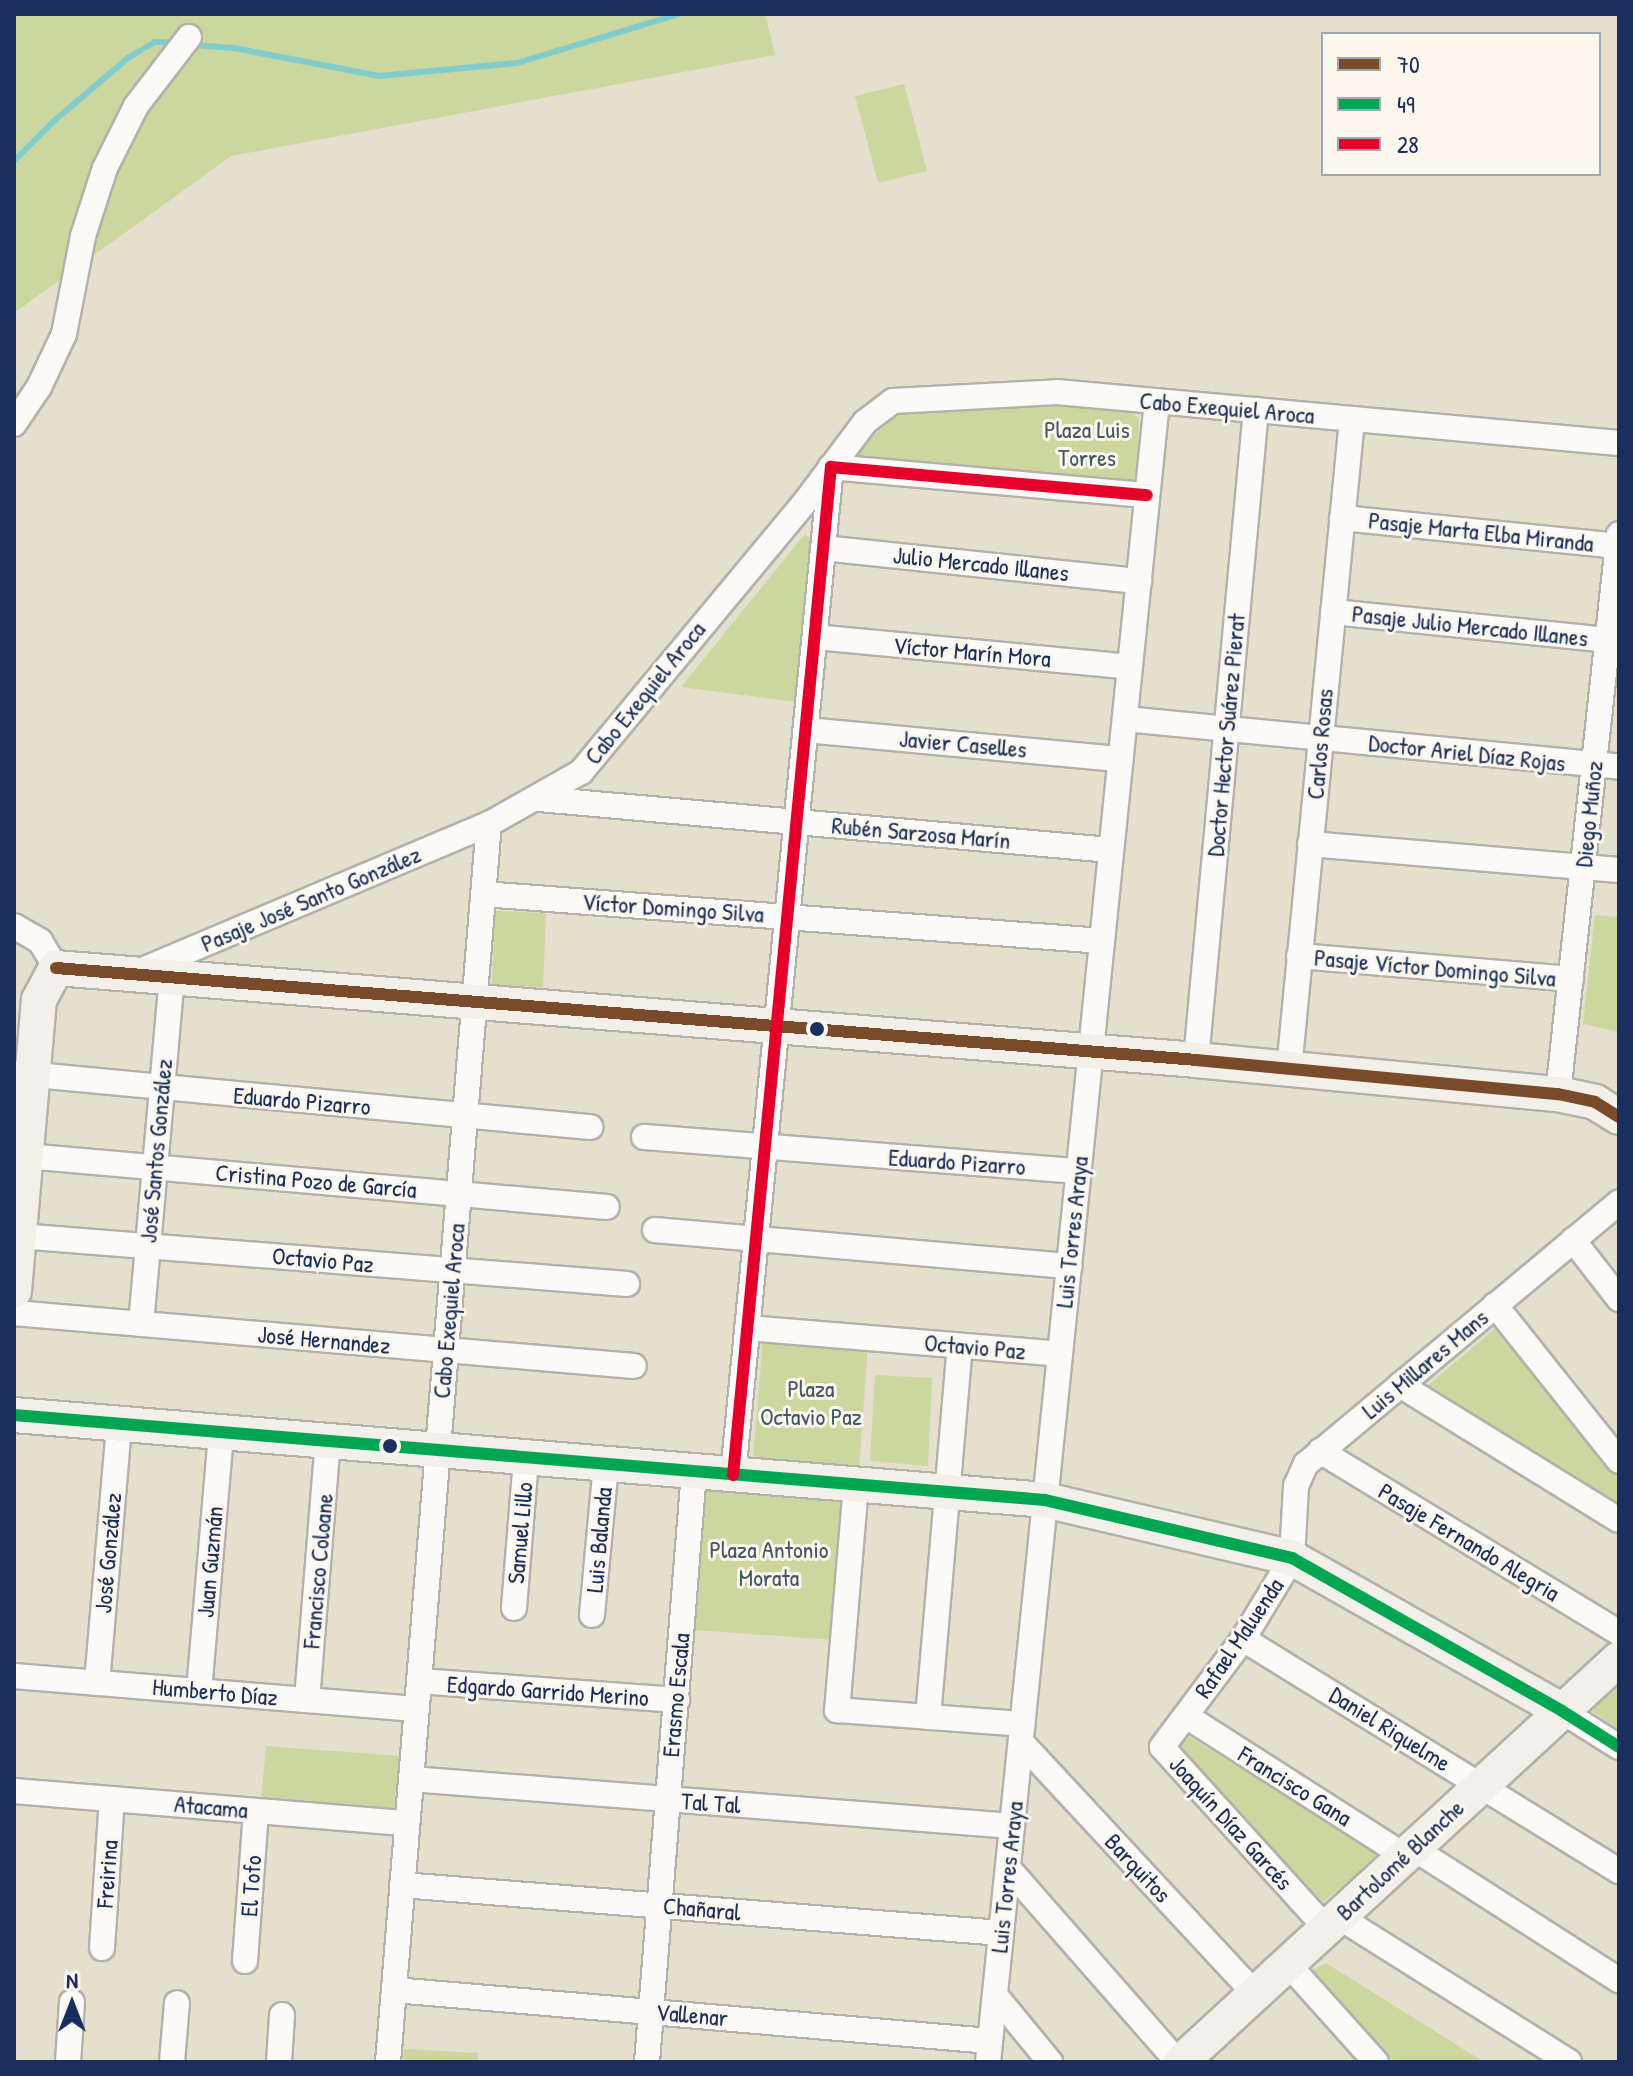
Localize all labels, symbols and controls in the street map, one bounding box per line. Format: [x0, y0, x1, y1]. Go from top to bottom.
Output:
legend [1321, 32, 1601, 176]
text: 70 [1397, 48, 1420, 80]
text: 49 [1397, 88, 1415, 120]
text: 28 [1397, 128, 1419, 160]
street label: Cabo Exequiel Aroca [1138, 386, 1316, 430]
park label: Plaza Luis Torres [1044, 416, 1130, 472]
street label: Pasaje Marta Elba Miranda [1367, 506, 1595, 558]
street label: Julio Mercado Illanes [892, 540, 1070, 588]
street label: Pasaje Julio Mercado Illanes [1351, 599, 1589, 653]
street label: Doctor Hector Suárez Pierat [1201, 612, 1251, 858]
street label: Cabo Exequiel Aroca [579, 616, 711, 770]
street label: Víctor Marín Mora [892, 631, 1052, 673]
street label: Carlos Rosas [1301, 687, 1339, 801]
street label: Javier Caselles [898, 724, 1028, 764]
street label: Doctor Ariel Díaz Rojas [1367, 728, 1567, 778]
street label: Diego Muñoz [1569, 759, 1609, 869]
street label: Rubén Sarzosa Marín [830, 811, 1012, 855]
street label: Pasaje José Santo González [197, 840, 425, 958]
street label: Víctor Domingo Silva [581, 887, 765, 929]
street label: Pasaje Víctor Domingo Silva [1313, 943, 1557, 993]
unlabelled marker [809, 1021, 825, 1037]
street label: José Santos González [134, 1058, 178, 1244]
street label: Eduardo Pizarro [232, 1081, 372, 1121]
street label: Eduardo Pizarro [887, 1143, 1027, 1181]
street label: Luis Torres Araya [1050, 1155, 1094, 1309]
street label: Cristina Pozo de García [214, 1158, 418, 1204]
street label: Cabo Exequiel Aroca [427, 1222, 471, 1400]
street label: Octavio Paz [271, 1241, 375, 1279]
street label: Luis Millares Mans [1356, 1303, 1494, 1425]
street label: José Hernandez [256, 1320, 392, 1360]
street label: Octavio Paz [923, 1328, 1027, 1366]
park label: Plaza Octavio Paz [760, 1375, 862, 1431]
unlabelled marker [382, 1438, 398, 1454]
street label: Pasaje Fernando Alegria [1373, 1477, 1565, 1607]
street label: Samuel Lillo [501, 1481, 539, 1585]
street label: Luis Balanda [580, 1486, 618, 1594]
street label: José González [88, 1492, 128, 1614]
street label: Francisco Coloane [297, 1492, 339, 1650]
street label: Juan Guzmán [191, 1505, 229, 1619]
park label: Plaza Antonio Morata [710, 1536, 828, 1592]
street label: Rafael Maluenda [1188, 1572, 1290, 1704]
street label: Erasmo Escala [656, 1632, 696, 1758]
street label: Edgardo Garrido Merino [446, 1670, 650, 1712]
street label: Humberto Díaz [151, 1672, 279, 1712]
street label: Daniel Riquelme [1324, 1680, 1456, 1778]
street label: Francisco Gana [1233, 1740, 1357, 1832]
street label: Joaquín Díaz Garcés [1163, 1750, 1299, 1896]
street label: Tal Tal [680, 1787, 742, 1819]
street label: Atacama [173, 1789, 249, 1825]
street label: Bartolomé Blanche [1330, 1794, 1470, 1926]
street label: Luis Torres Araya [985, 1800, 1029, 1954]
street label: Barquitos [1099, 1827, 1177, 1909]
street label: Freirina [90, 1839, 124, 1909]
street label: El Tofo [234, 1854, 268, 1918]
street label: Chañaral [662, 1891, 742, 1927]
north arrow [32, 1964, 112, 2044]
text: N [66, 1965, 78, 1995]
street label: Vallenar [655, 1998, 729, 2032]

